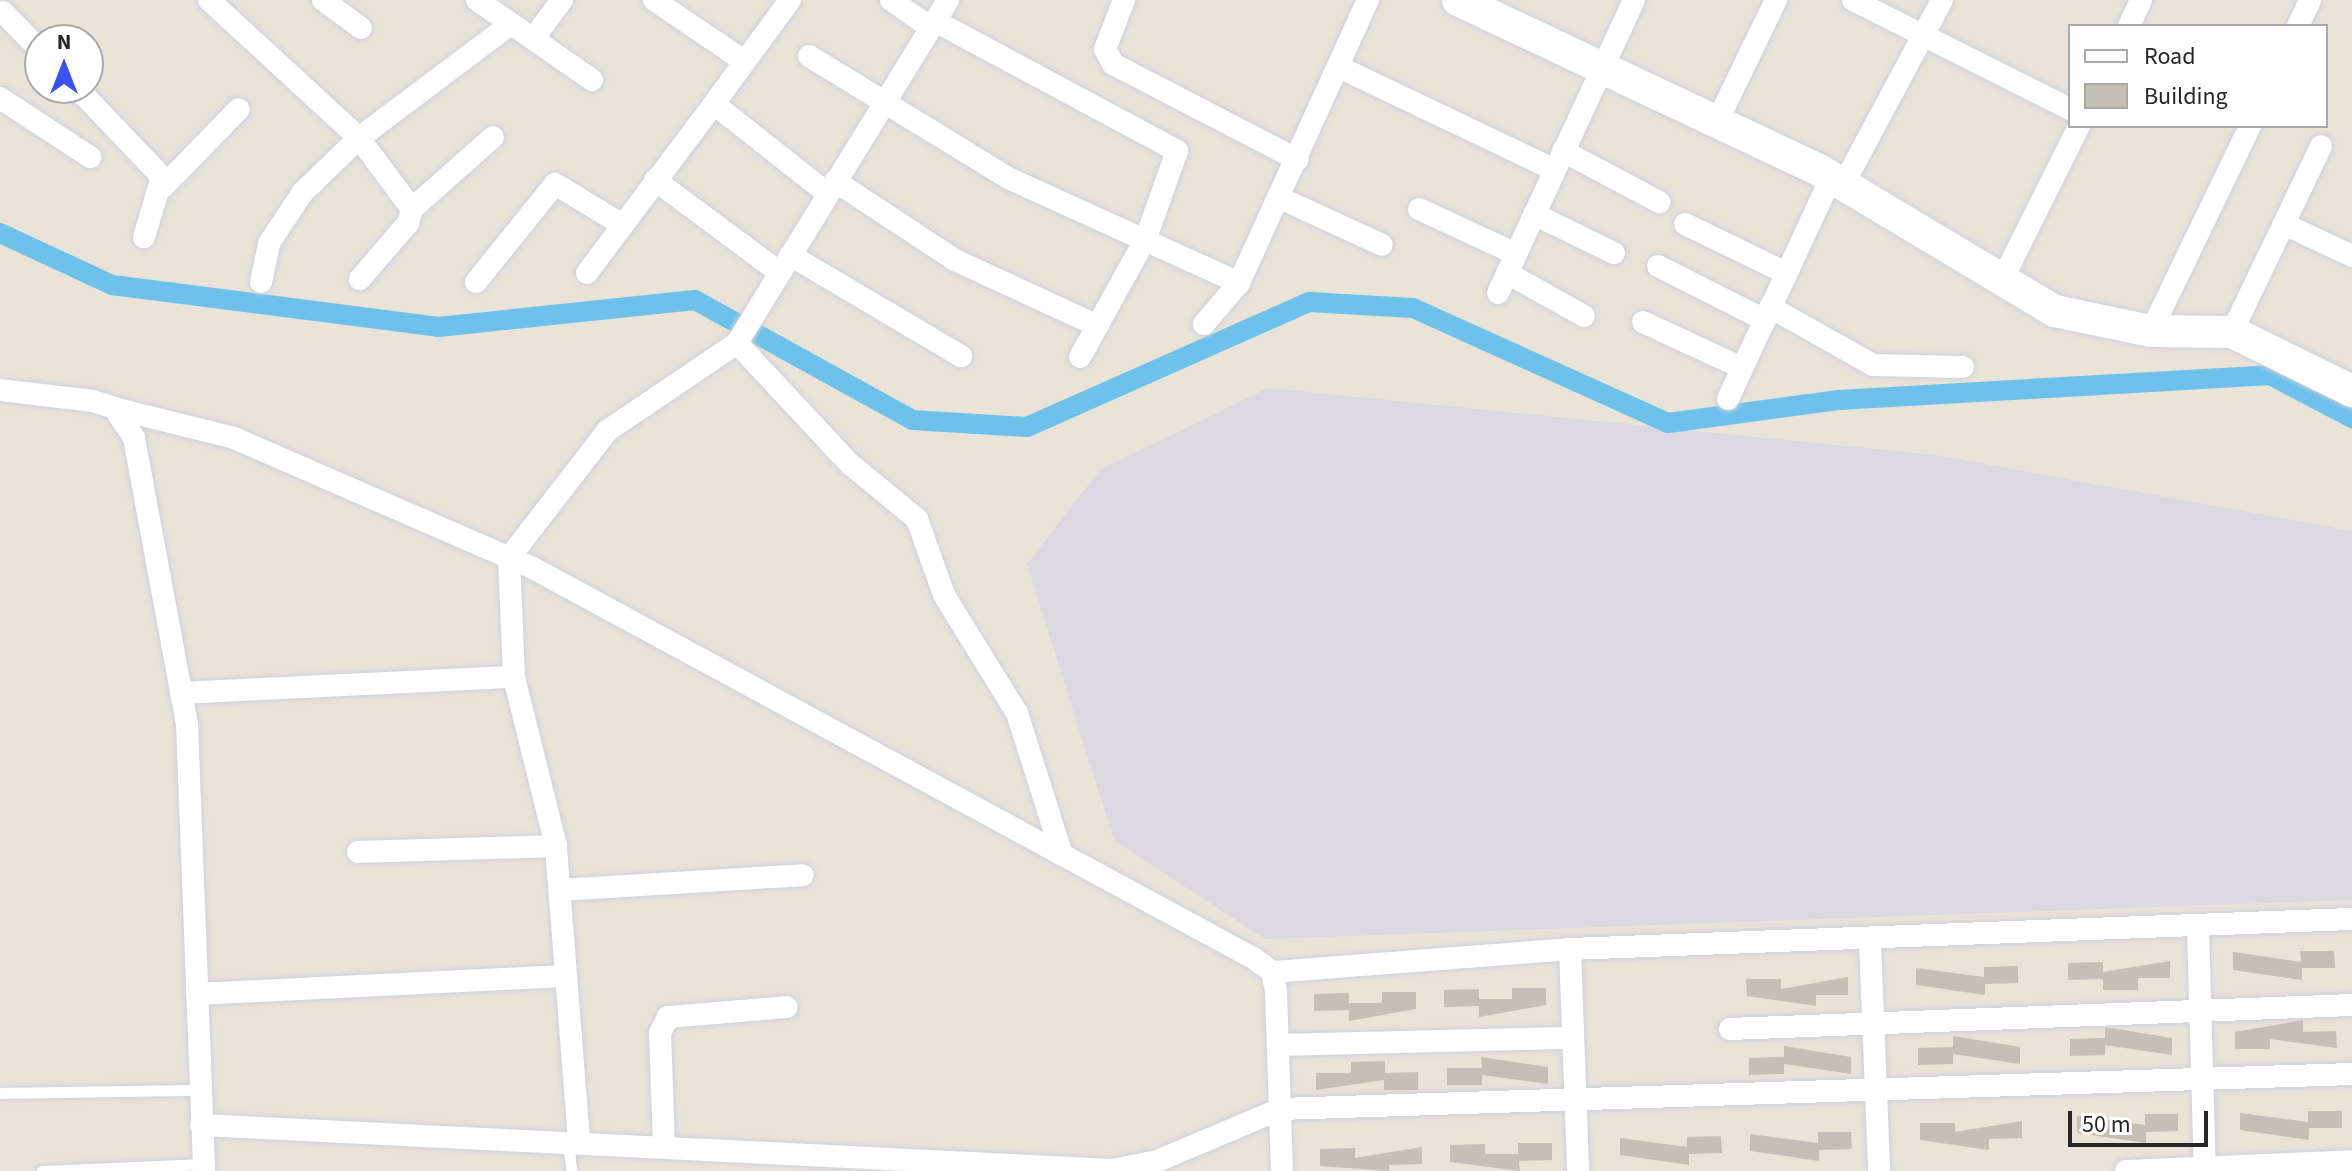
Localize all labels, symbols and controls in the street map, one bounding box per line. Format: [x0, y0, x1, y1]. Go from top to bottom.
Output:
north arrow [24, 24, 104, 104]
legend [2068, 24, 2328, 128]
text: N [57, 26, 71, 58]
text: Road [2144, 39, 2196, 74]
text: Building [2144, 79, 2228, 114]
scale bar [2072, 1095, 2212, 1145]
text: 50 m [2082, 1107, 2131, 1142]

